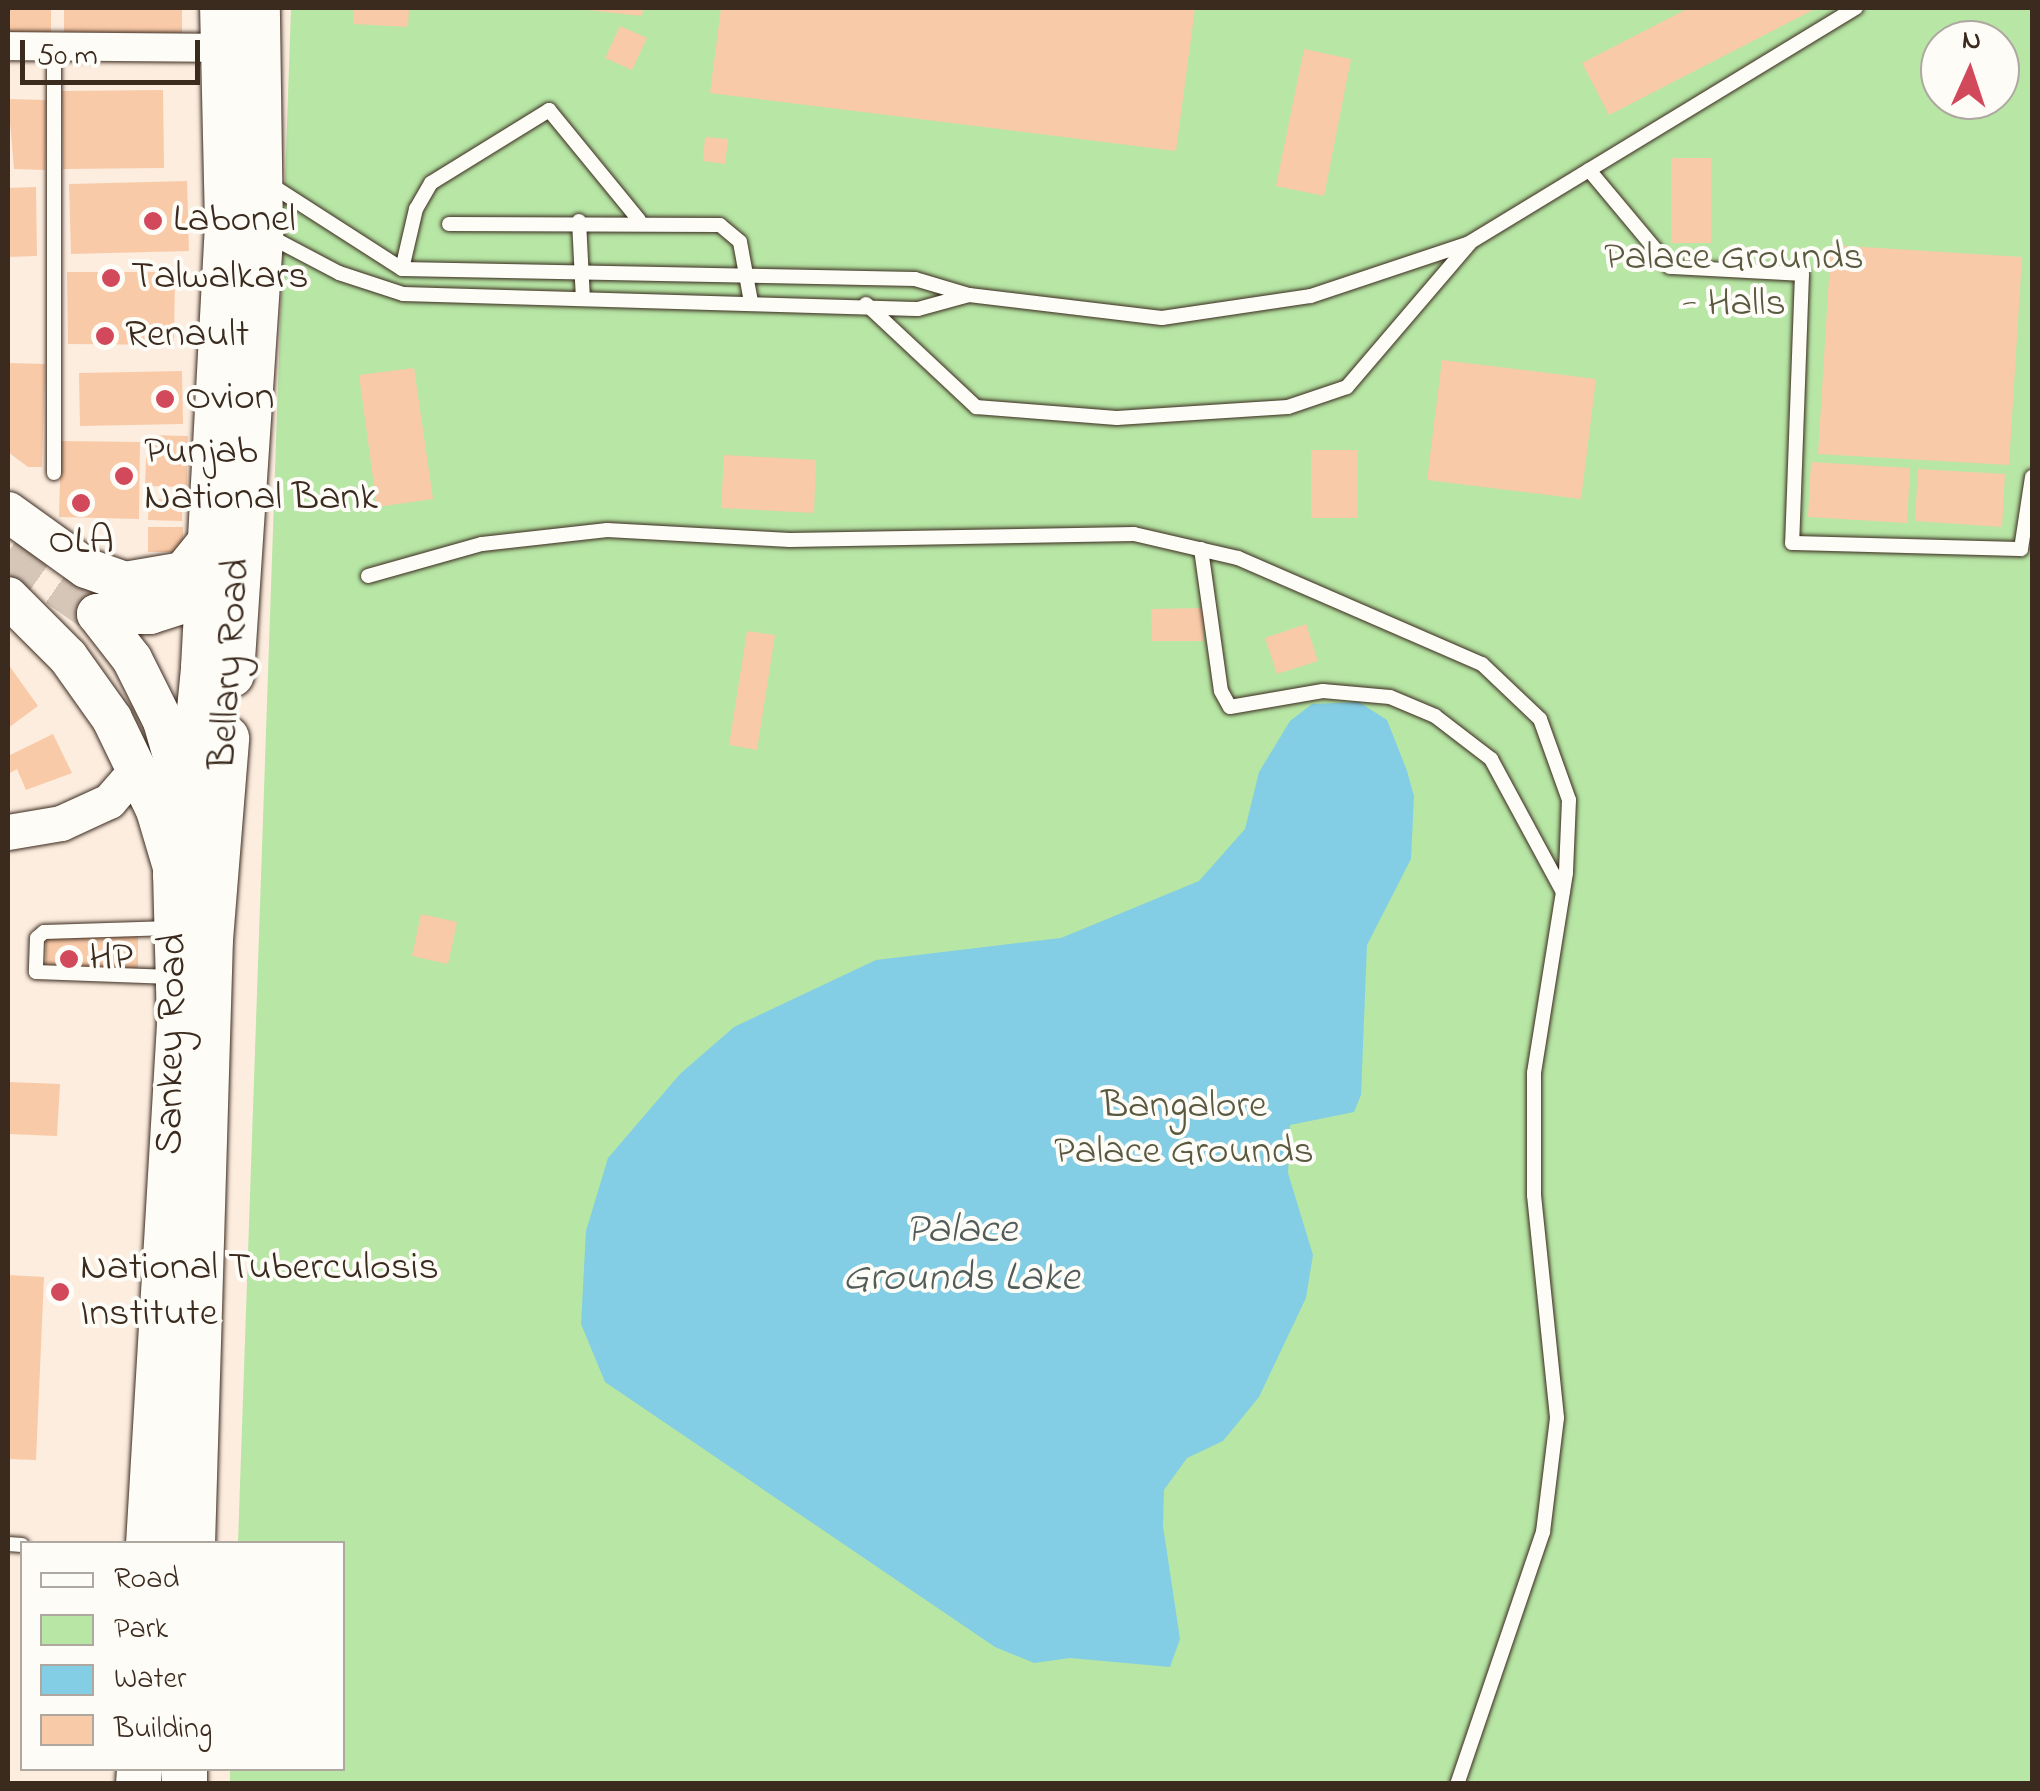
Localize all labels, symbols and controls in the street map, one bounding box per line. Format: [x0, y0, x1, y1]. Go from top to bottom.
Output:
scale bar [25, 20, 205, 82]
north arrow [1920, 20, 2020, 120]
text: N [1961, 21, 1982, 63]
text: 50 m [37, 35, 98, 79]
place label: Labonel [173, 197, 296, 245]
marker: Labonel [142, 210, 164, 232]
park label: Palace Grounds - Halls [1604, 235, 1864, 329]
place label: Talwalkars [131, 254, 309, 302]
marker: Talwalkars [100, 267, 122, 289]
place label: Renault [125, 312, 249, 360]
marker: Renault [94, 325, 116, 347]
place label: Ovion [185, 375, 274, 423]
marker: Ovion [154, 388, 176, 410]
place label: Punjab National Bank [144, 429, 378, 523]
marker: Punjab National Bank [113, 465, 135, 487]
marker: OLA [70, 492, 92, 514]
place label: OLA [48, 519, 114, 567]
street label: Bellary Road [200, 557, 262, 771]
street label: Sankey Road [147, 933, 199, 1155]
place label: HP [89, 935, 133, 983]
marker: HP [58, 948, 80, 970]
park label: Bangalore Palace Grounds [1054, 1083, 1314, 1177]
water label: Palace Grounds Lake [843, 1206, 1079, 1304]
place label: National Tuberculosis Institute [80, 1245, 439, 1339]
marker: National Tuberculosis Institute [49, 1281, 71, 1303]
legend [20, 1541, 345, 1771]
text: Road [114, 1558, 179, 1602]
text: Park [114, 1608, 168, 1652]
text: Water [114, 1658, 186, 1702]
text: Building [114, 1708, 212, 1752]

